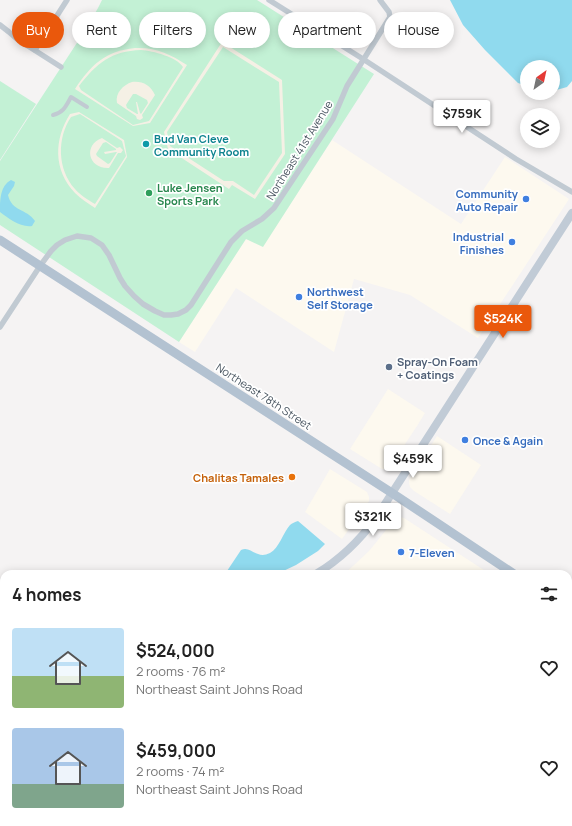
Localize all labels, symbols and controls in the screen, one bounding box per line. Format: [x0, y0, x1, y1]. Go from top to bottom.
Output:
chip: Buy [12, 12, 64, 48]
chip: Rent [72, 12, 131, 48]
chip: Filters [139, 12, 206, 48]
chip: New [214, 12, 270, 48]
chip: Apartment [278, 12, 376, 48]
chip: House [384, 12, 454, 48]
north arrow [520, 60, 560, 100]
map controls [520, 60, 560, 148]
street label: Northeast 41st Avenue [262, 97, 336, 203]
pin: $759K [434, 100, 490, 134]
text: $759K [442, 104, 482, 122]
button: layers [520, 108, 560, 148]
place label: Bud Van Cleve Community Room [154, 131, 249, 159]
marker: Bud Van Cleve Community Room [141, 139, 151, 149]
place label: Luke Jensen Sports Park [157, 180, 223, 208]
place label: Community Auto Repair [456, 186, 519, 214]
marker: Luke Jensen Sports Park [144, 188, 154, 198]
marker: Community Auto Repair [521, 194, 531, 204]
place label: Industrial Finishes [453, 229, 504, 257]
marker: Industrial Finishes [507, 237, 517, 247]
place label: Northwest Self Storage [307, 284, 373, 312]
marker: Northwest Self Storage [294, 292, 304, 302]
pin: $524K [475, 305, 531, 339]
text: $524K [483, 309, 523, 327]
place label: Spray-On Foam + Coatings [397, 354, 478, 382]
street label: Northeast 78th Street [213, 359, 315, 433]
marker: Spray-On Foam + Coatings [384, 362, 394, 372]
place label: Once & Again [473, 433, 543, 448]
marker: Once & Again [460, 435, 470, 445]
pin: $459K [385, 445, 441, 479]
text: $459K [393, 449, 433, 467]
place label: Chalitas Tamales [193, 470, 284, 485]
marker: Chalitas Tamales [287, 472, 297, 482]
pin: $321K [345, 503, 401, 537]
text: $321K [354, 507, 392, 525]
place label: 7-Eleven [409, 545, 455, 560]
marker: 7-Eleven [396, 547, 406, 557]
text: 4 homes [12, 583, 81, 606]
icon: filters [538, 583, 560, 605]
text: $524,000 [136, 639, 215, 662]
icon: home [44, 644, 92, 692]
icon: heart [538, 657, 560, 679]
text: 2 rooms · 76 m² [136, 662, 225, 680]
text: Northeast Saint Johns Road [136, 680, 303, 698]
text: $459,000 [136, 739, 216, 762]
icon: home [44, 744, 92, 792]
icon: heart [538, 757, 560, 779]
text: 2 rooms · 74 m² [136, 762, 224, 780]
text: Northeast Saint Johns Road [136, 780, 303, 798]

